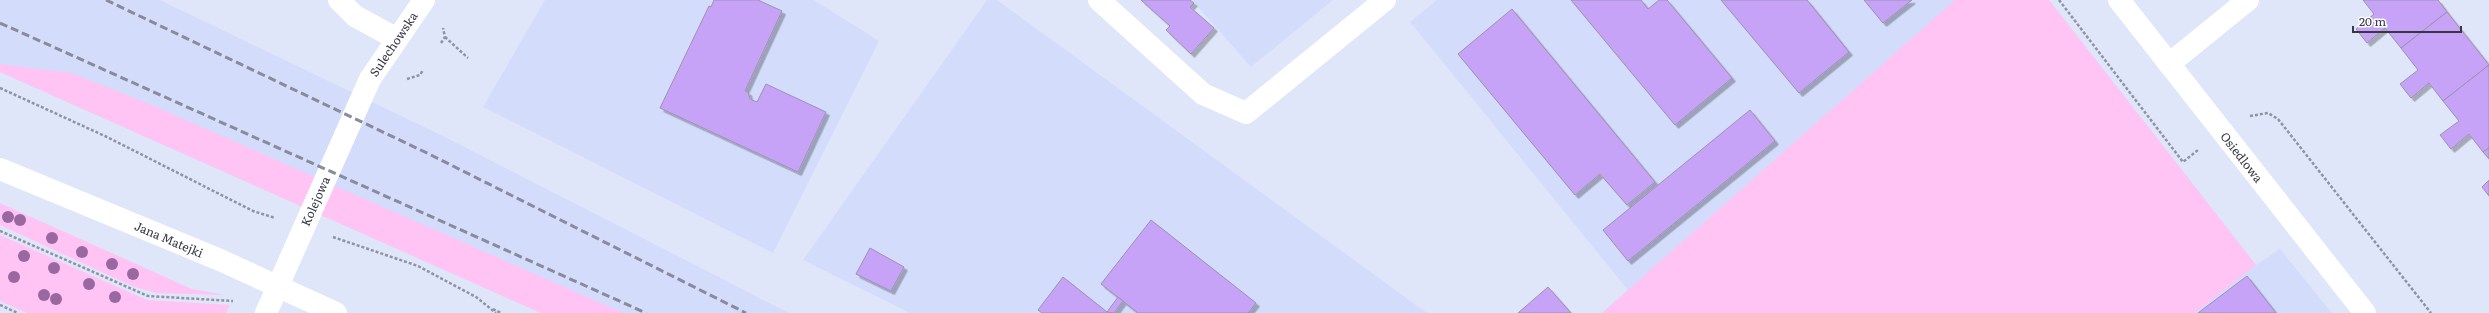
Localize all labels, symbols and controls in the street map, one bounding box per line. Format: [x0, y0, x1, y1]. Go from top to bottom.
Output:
street label: Sulechowska [365, 7, 422, 80]
scale bar [2353, 8, 2461, 34]
text: 20 m [2359, 12, 2386, 30]
street label: Osiedlowa [2217, 128, 2268, 186]
street label: Kolejowa [296, 173, 334, 229]
street label: Jana Matejki [132, 216, 206, 262]

